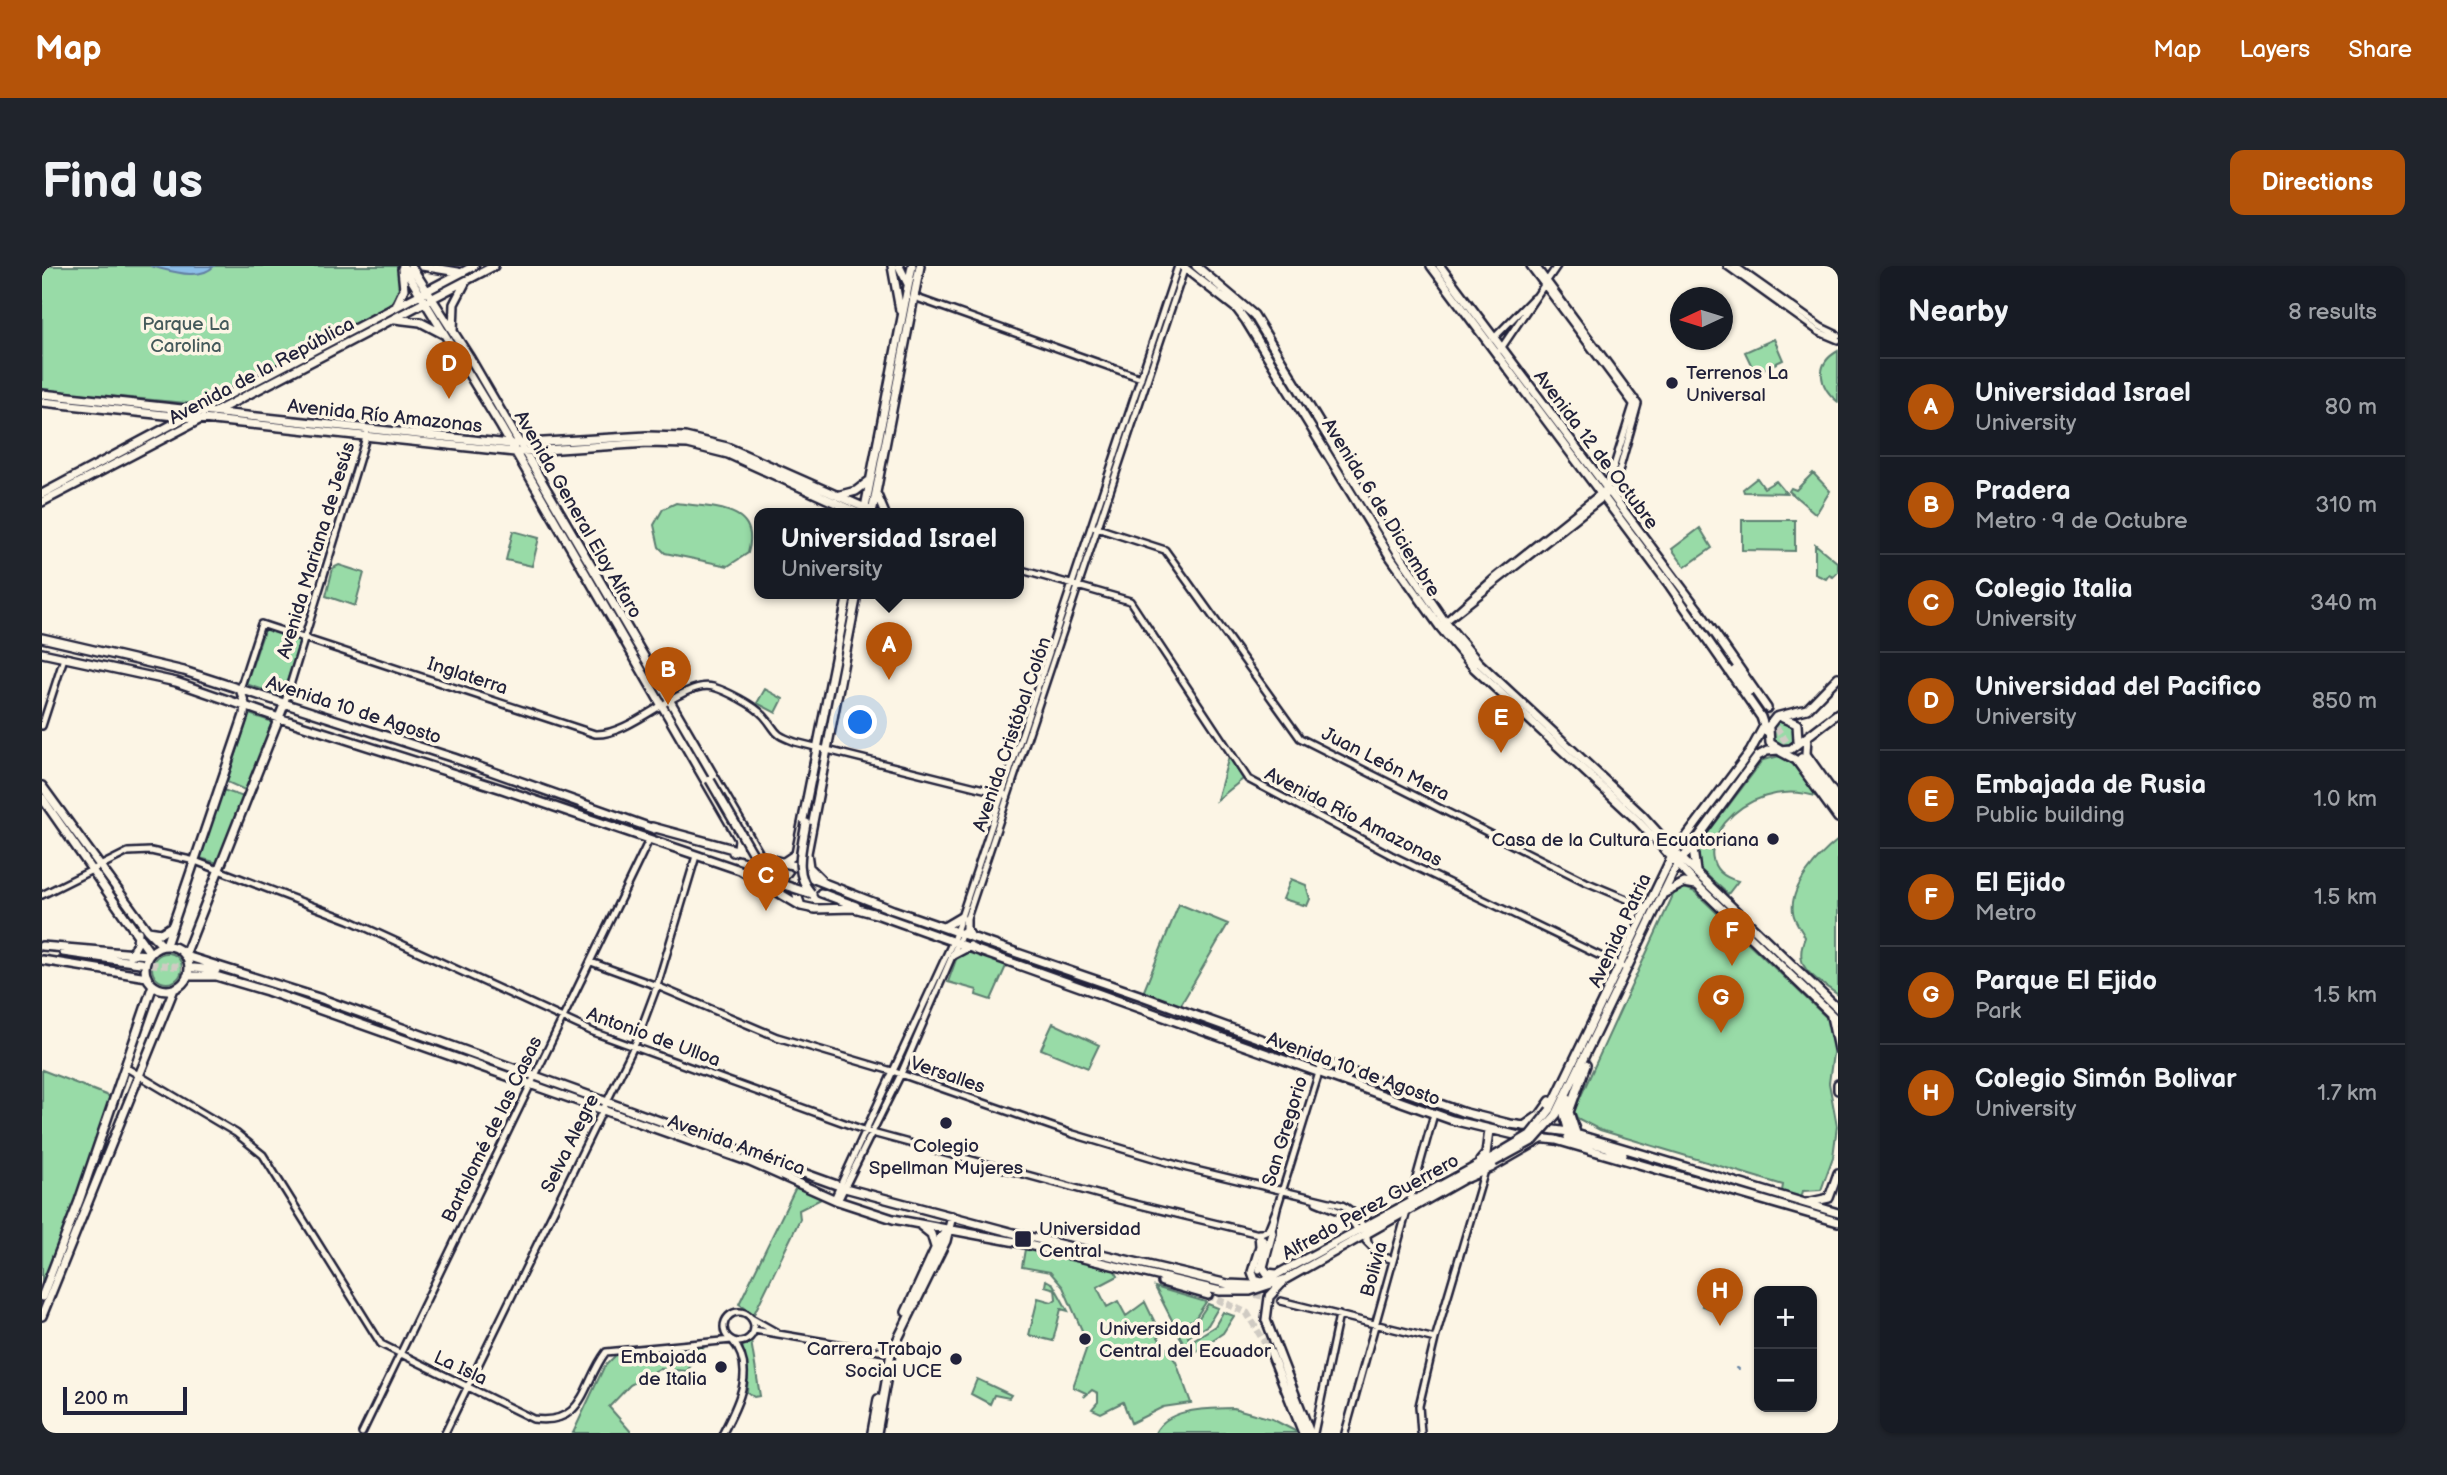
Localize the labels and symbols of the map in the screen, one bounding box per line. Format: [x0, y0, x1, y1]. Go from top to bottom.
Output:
north arrow [1670, 287, 1733, 350]
park label: Parque La Carolina [142, 313, 230, 358]
street label: Avenida de la República [165, 313, 358, 430]
pin: D [426, 341, 472, 399]
place label: Terrenos La Universal [1686, 362, 1788, 407]
street label: Avenida 12 de Octubre [1528, 366, 1663, 534]
marker: Terrenos La Universal [1664, 375, 1680, 391]
street label: Avenida Río Amazonas [286, 395, 483, 438]
street label: Avenida General Eloy Alfaro [509, 407, 647, 623]
street label: Avenida 6 de Diciembre [1316, 414, 1445, 601]
street label: Avenida Mariana de Jesús [272, 439, 360, 662]
pin: A [866, 622, 912, 680]
street label: Avenida Cristóbal Colón [968, 634, 1057, 835]
pin: B [645, 647, 691, 705]
street label: Inglaterra [424, 653, 511, 700]
street label: Avenida 10 de Agosto [263, 671, 444, 750]
pin: E [1478, 695, 1524, 753]
your location [843, 705, 877, 739]
street label: Juan León Mera [1318, 722, 1453, 806]
street label: Avenida Río Amazonas [1261, 763, 1446, 872]
place label: Casa de la Cultura Ecuatoriana [1492, 829, 1759, 852]
marker: Casa de la Cultura Ecuatoriana [1765, 831, 1781, 847]
pin: C [743, 853, 789, 911]
street label: Avenida Patria [1584, 870, 1657, 991]
pin: F [1709, 908, 1755, 966]
pin: G [1698, 975, 1744, 1033]
street label: Antonio de Ulloa [584, 1003, 723, 1072]
street label: Avenida 10 de Agosto [1264, 1027, 1443, 1111]
street label: Bartolomé de las Casas [437, 1033, 548, 1227]
street label: Versalles [907, 1052, 988, 1099]
street label: San Gregorio [1258, 1074, 1313, 1189]
street label: Selva Alegre [536, 1090, 604, 1197]
street label: Avenida América [665, 1110, 808, 1181]
marker: Colegio Spellman Mujeres [938, 1115, 954, 1131]
place label: Colegio Spellman Mujeres [869, 1135, 1023, 1180]
street label: Alfredo Perez Guerrero [1278, 1149, 1463, 1266]
place label: Universidad Central [1039, 1218, 1141, 1263]
marker: Universidad Central [1013, 1229, 1033, 1249]
street label: Bolivia [1356, 1239, 1393, 1299]
pin: H [1697, 1268, 1743, 1326]
place label: Universidad Central del Ecuador [1099, 1318, 1272, 1363]
marker: Universidad Central del Ecuador [1077, 1331, 1093, 1347]
place label: Carrera Trabajo Social UCE [807, 1338, 942, 1383]
street label: La Isla [430, 1346, 491, 1391]
place label: Embajada de Italia [620, 1346, 707, 1391]
marker: Carrera Trabajo Social UCE [948, 1351, 964, 1367]
marker: Embajada de Italia [713, 1359, 729, 1375]
scale bar [63, 1384, 187, 1416]

